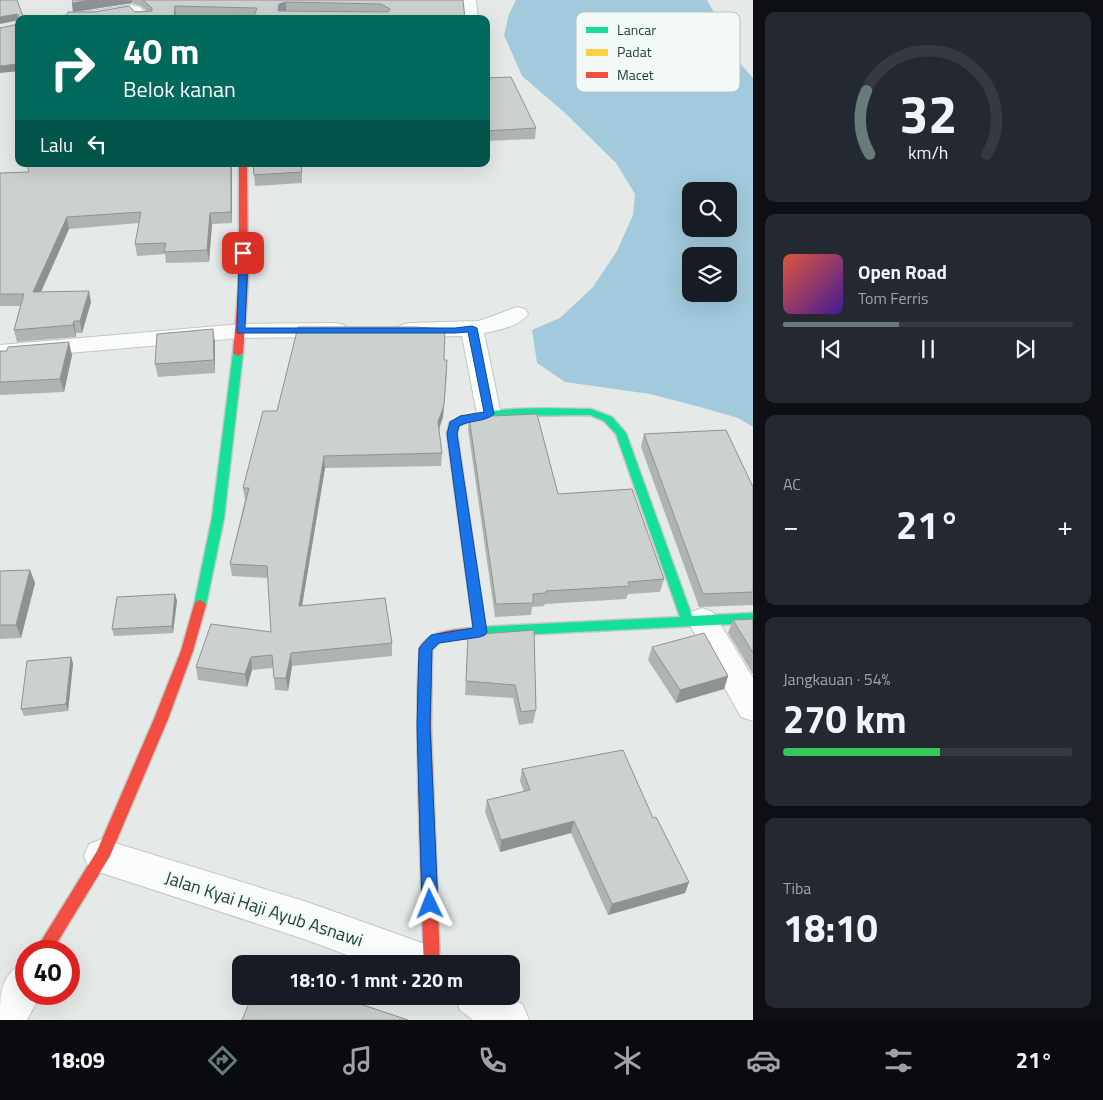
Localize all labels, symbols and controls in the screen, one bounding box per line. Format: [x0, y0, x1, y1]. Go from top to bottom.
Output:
legend [576, 12, 740, 92]
text: Lancar [617, 19, 656, 40]
text: 40 m [123, 24, 199, 78]
icon: right [40, 35, 105, 100]
text: Padat [617, 41, 652, 62]
text: Macet [617, 64, 654, 85]
text: Belok kanan [123, 72, 236, 106]
text: 32 [899, 74, 957, 153]
text: Lalu [40, 130, 73, 159]
icon: left [83, 130, 111, 158]
text: km/h [908, 139, 948, 166]
map controls [682, 182, 737, 302]
button: search [682, 182, 737, 237]
pin [222, 232, 264, 274]
icon: arrive [229, 239, 257, 267]
button: layers [682, 247, 737, 302]
text: Open Road [858, 257, 947, 286]
text: Tom Ferris [858, 286, 929, 310]
icon: previous [817, 335, 845, 363]
icon: pause [914, 335, 942, 363]
icon: next [1011, 335, 1039, 363]
text: AC [783, 472, 801, 496]
text: 21° [896, 496, 960, 554]
text: − [783, 504, 799, 547]
text: + [1057, 504, 1073, 547]
text: Jangkauan · 54% [783, 667, 891, 691]
text: 270 km [783, 690, 907, 748]
street label: Jalan Kyai Haji Ayub Asnawi [162, 864, 367, 953]
text: Tiba [783, 876, 811, 900]
position arrow [403, 877, 455, 929]
text: 18:10 [783, 899, 878, 957]
speed limit sign: 40 [15, 940, 80, 1005]
text: 18:10 · 1 mnt · 220 m [289, 965, 463, 994]
text: 18:09 [50, 1043, 105, 1077]
icon: directions [205, 1043, 240, 1078]
icon: music [340, 1043, 375, 1078]
icon: phone [475, 1043, 510, 1078]
icon: climate [610, 1043, 645, 1078]
icon: car [746, 1043, 781, 1078]
icon: filters [881, 1043, 916, 1078]
text: 21° [1016, 1043, 1053, 1077]

